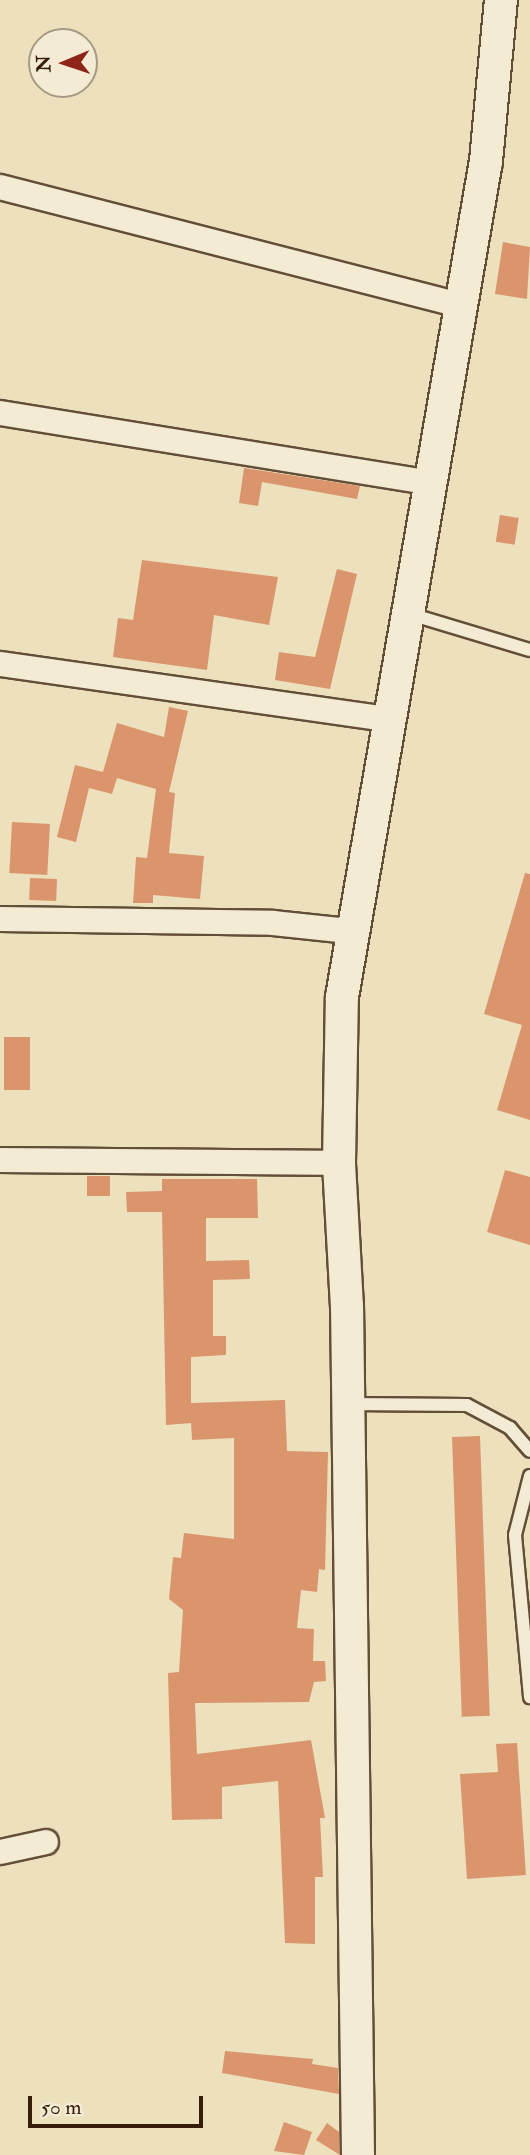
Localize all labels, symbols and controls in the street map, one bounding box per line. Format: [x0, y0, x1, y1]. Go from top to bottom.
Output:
north arrow [28, 28, 98, 98]
text: N [32, 55, 56, 73]
scale bar [32, 2082, 206, 2126]
text: 50 m [41, 2094, 82, 2121]

